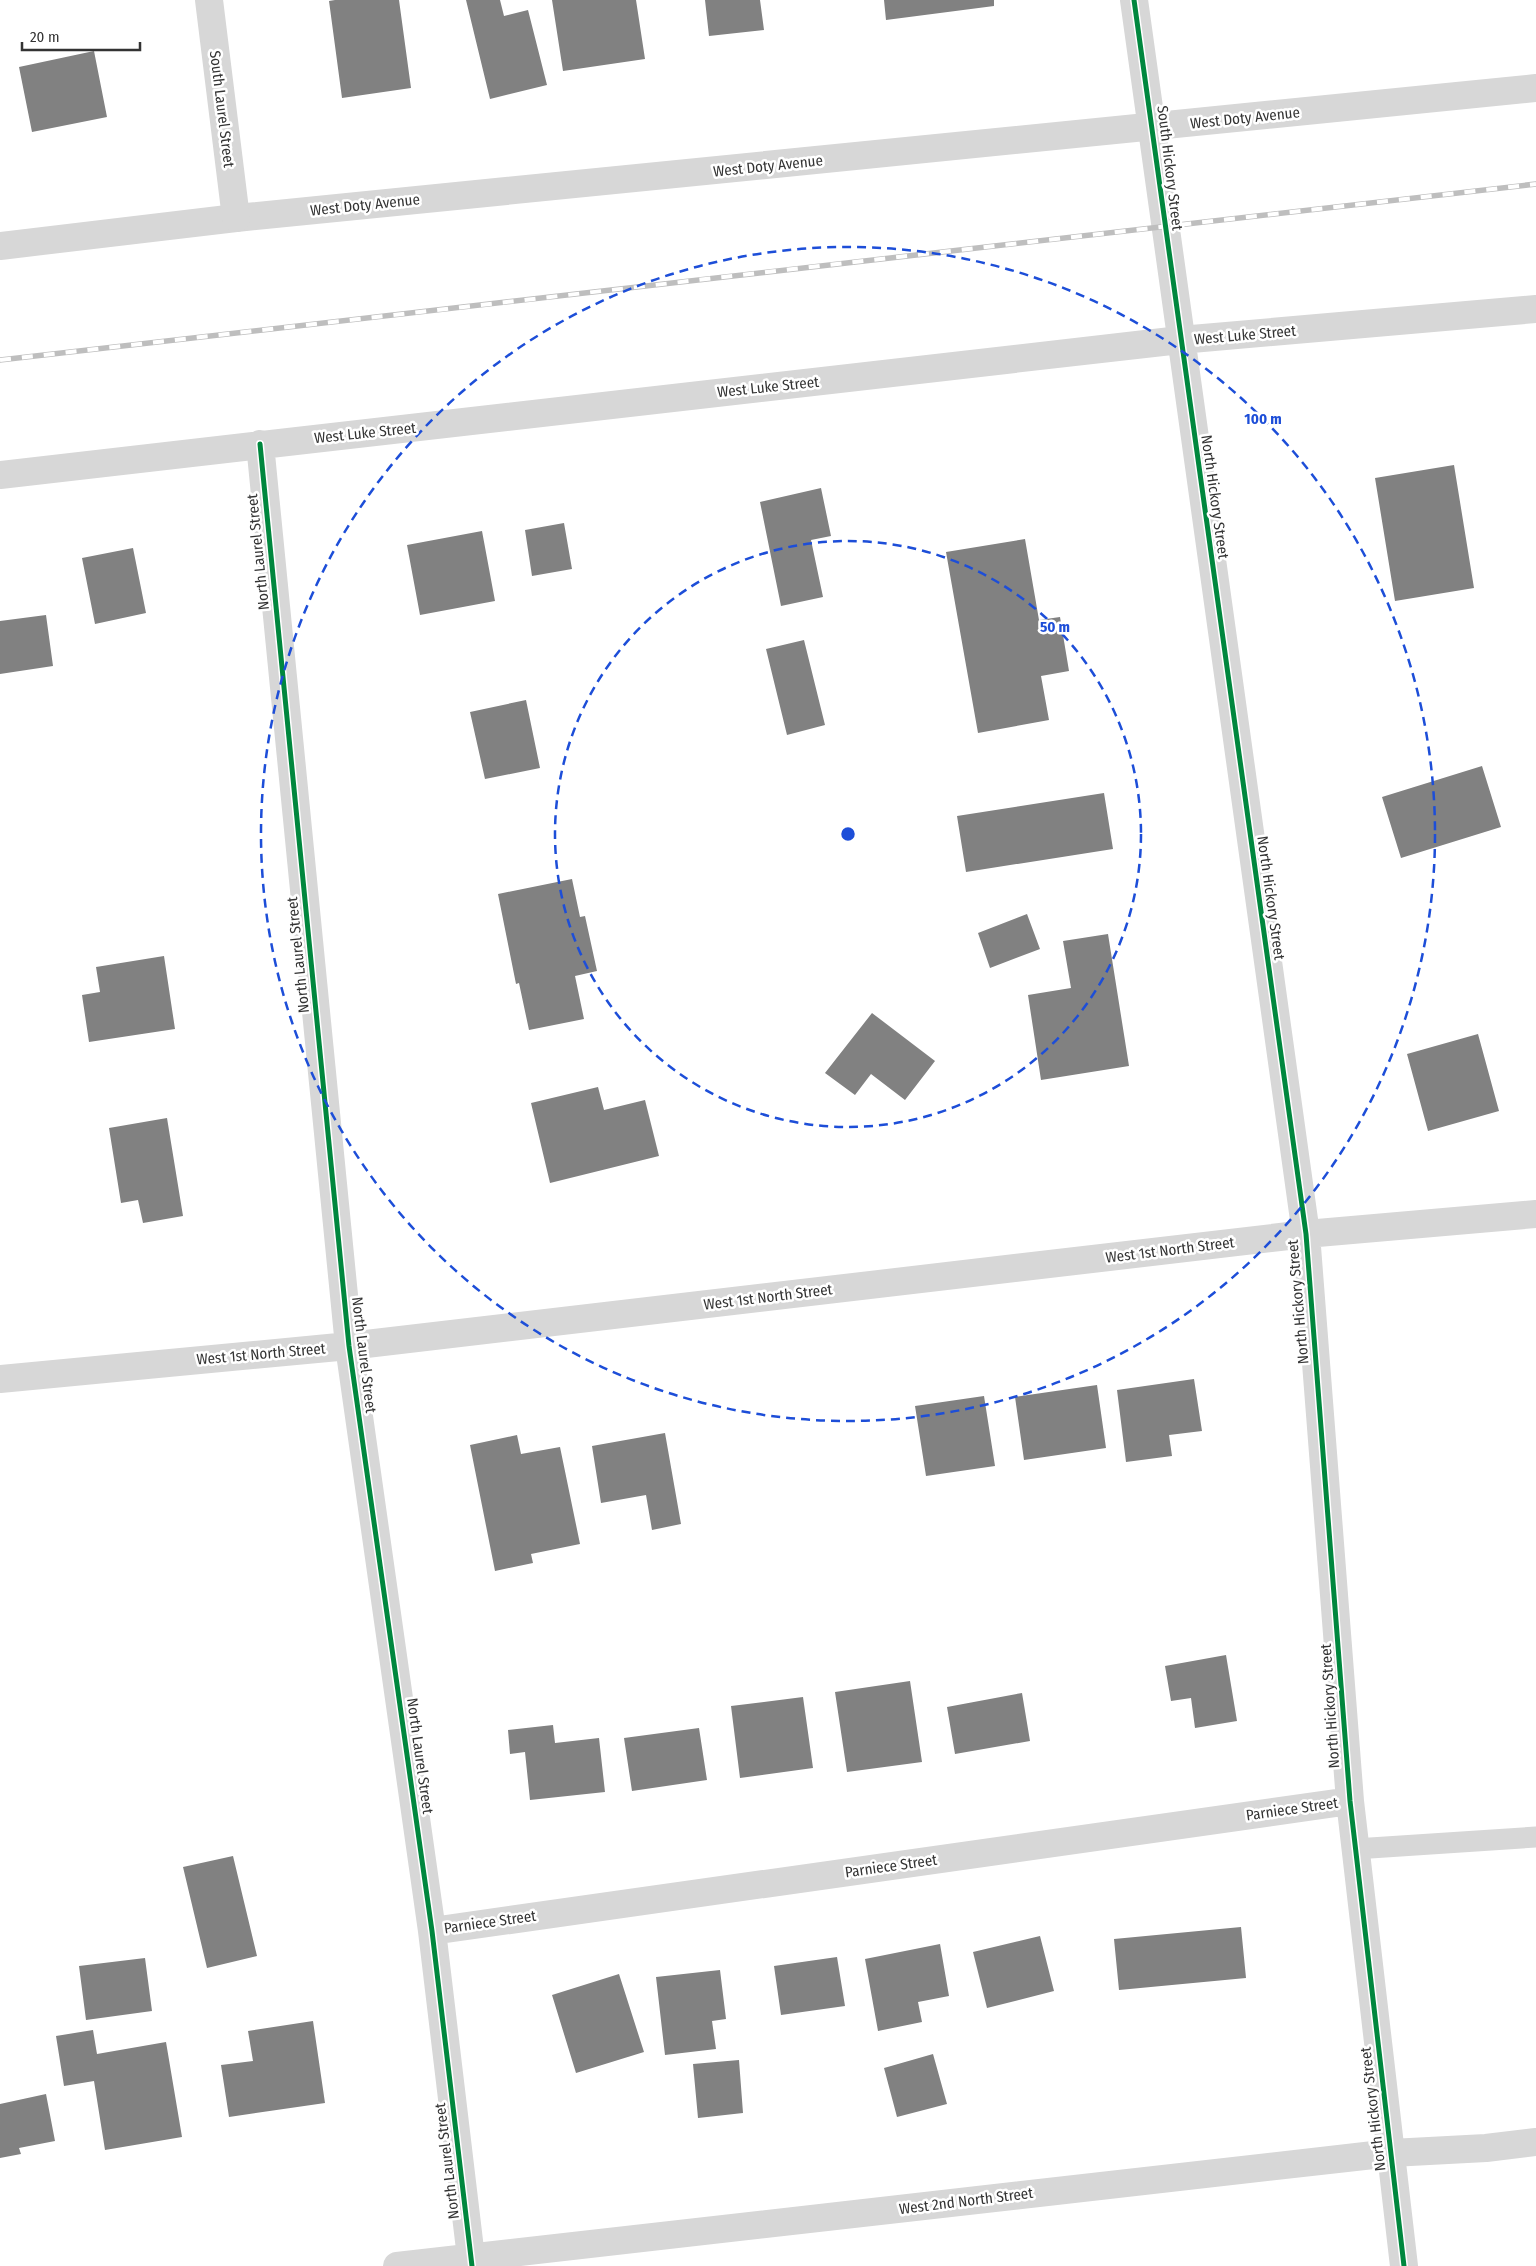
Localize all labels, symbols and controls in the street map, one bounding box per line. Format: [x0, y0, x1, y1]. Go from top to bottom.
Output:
scale bar [22, 20, 140, 52]
text: 20 m [30, 28, 60, 46]
street label: South Laurel Street [206, 49, 238, 169]
street label: West Doty Avenue [1189, 103, 1301, 133]
street label: South Hickory Street [1153, 104, 1187, 232]
street label: West Doty Avenue [712, 151, 824, 181]
street label: West Doty Avenue [309, 190, 421, 220]
street label: West Luke Street [1193, 322, 1297, 348]
street label: West Luke Street [716, 373, 820, 401]
text: 100 m [1244, 410, 1282, 428]
street label: West Luke Street [313, 419, 417, 447]
street label: North Hickory Street [1197, 434, 1233, 560]
street label: North Laurel Street [243, 493, 273, 611]
text: 50 m [1040, 618, 1070, 636]
centre of rings [839, 825, 857, 843]
street label: North Hickory Street [1253, 835, 1289, 961]
street label: North Laurel Street [283, 896, 313, 1014]
street label: West 1st North Street [1105, 1233, 1235, 1267]
street label: North Hickory Street [1284, 1239, 1312, 1365]
street label: West 1st North Street [703, 1280, 833, 1314]
street label: North Laurel Street [348, 1296, 380, 1414]
street label: West 1st North Street [196, 1339, 326, 1369]
street label: North Hickory Street [1317, 1643, 1343, 1769]
street label: North Laurel Street [403, 1697, 437, 1815]
street label: Parniece Street [1245, 1794, 1339, 1824]
street label: Parniece Street [844, 1851, 938, 1881]
street label: Parniece Street [443, 1907, 537, 1937]
street label: North Hickory Street [1356, 2046, 1390, 2172]
street label: North Laurel Street [431, 2102, 463, 2220]
street label: West 2nd North Street [898, 2184, 1034, 2218]

